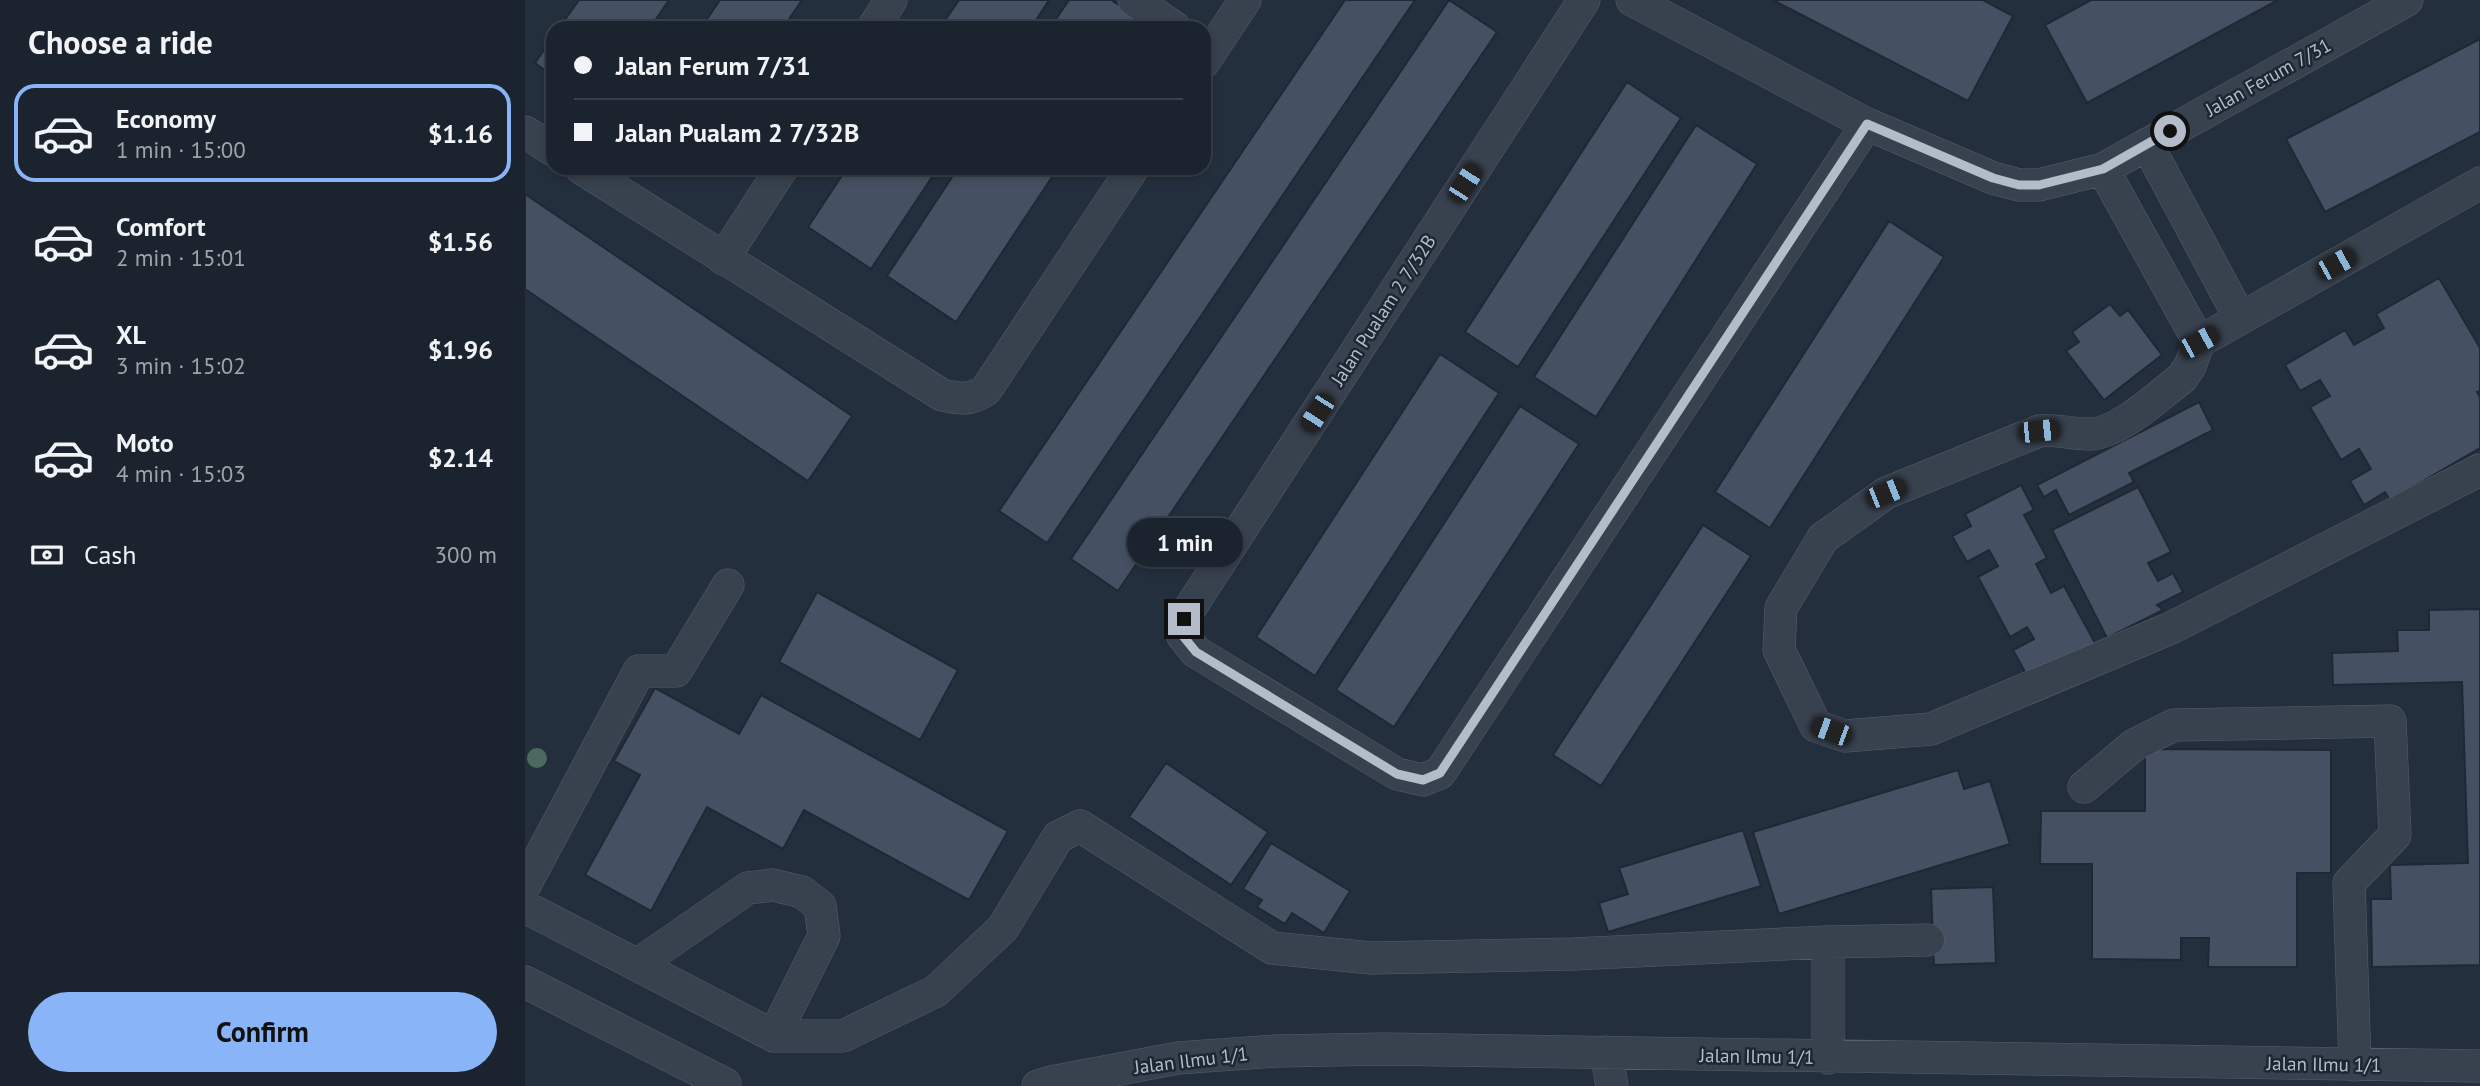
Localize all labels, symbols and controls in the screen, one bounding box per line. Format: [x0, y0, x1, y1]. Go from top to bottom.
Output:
text: Choose a ride [28, 21, 213, 63]
street label: Jalan Ferum 7/31 [2200, 33, 2335, 122]
text: Jalan Ferum 7/31 [616, 49, 811, 82]
icon: car [32, 102, 95, 165]
text: Economy [116, 102, 216, 135]
route start [2154, 115, 2186, 147]
text: Jalan Pualam 2 7/32B [616, 116, 859, 149]
text: $1.16 [428, 117, 493, 150]
text: 1 min · 15:00 [116, 135, 246, 164]
car [1445, 160, 1486, 206]
icon: car [32, 210, 95, 273]
text: Comfort [116, 210, 206, 243]
text: $1.56 [428, 225, 493, 258]
street label: Jalan Pualam 2 7/32B [1325, 230, 1441, 391]
text: 2 min · 15:01 [116, 243, 246, 272]
car [2313, 245, 2360, 283]
icon: car [32, 318, 95, 381]
text: XL [116, 318, 146, 351]
car [2176, 323, 2223, 361]
text: $1.96 [428, 333, 493, 366]
text: 3 min · 15:02 [116, 351, 246, 380]
car [1297, 390, 1338, 436]
car [2018, 418, 2061, 444]
icon: car [32, 426, 95, 489]
text: Moto [116, 426, 174, 459]
text: $2.14 [428, 441, 493, 474]
text: 4 min · 15:03 [116, 459, 246, 488]
car [1863, 475, 1910, 511]
callout: 1 min [1126, 518, 1242, 566]
text: 1 min [1157, 528, 1213, 557]
icon: cash [28, 536, 66, 574]
text: Cash [84, 538, 136, 571]
text: 300 m [435, 540, 497, 569]
route end [1168, 603, 1200, 635]
car [1808, 714, 1855, 748]
button: Confirm [28, 992, 497, 1072]
street label: Jalan Ilmu 1/1 [1132, 1041, 1249, 1079]
street label: Jalan Ilmu 1/1 [1698, 1043, 1815, 1069]
street label: Jalan Ilmu 1/1 [2265, 1051, 2382, 1077]

